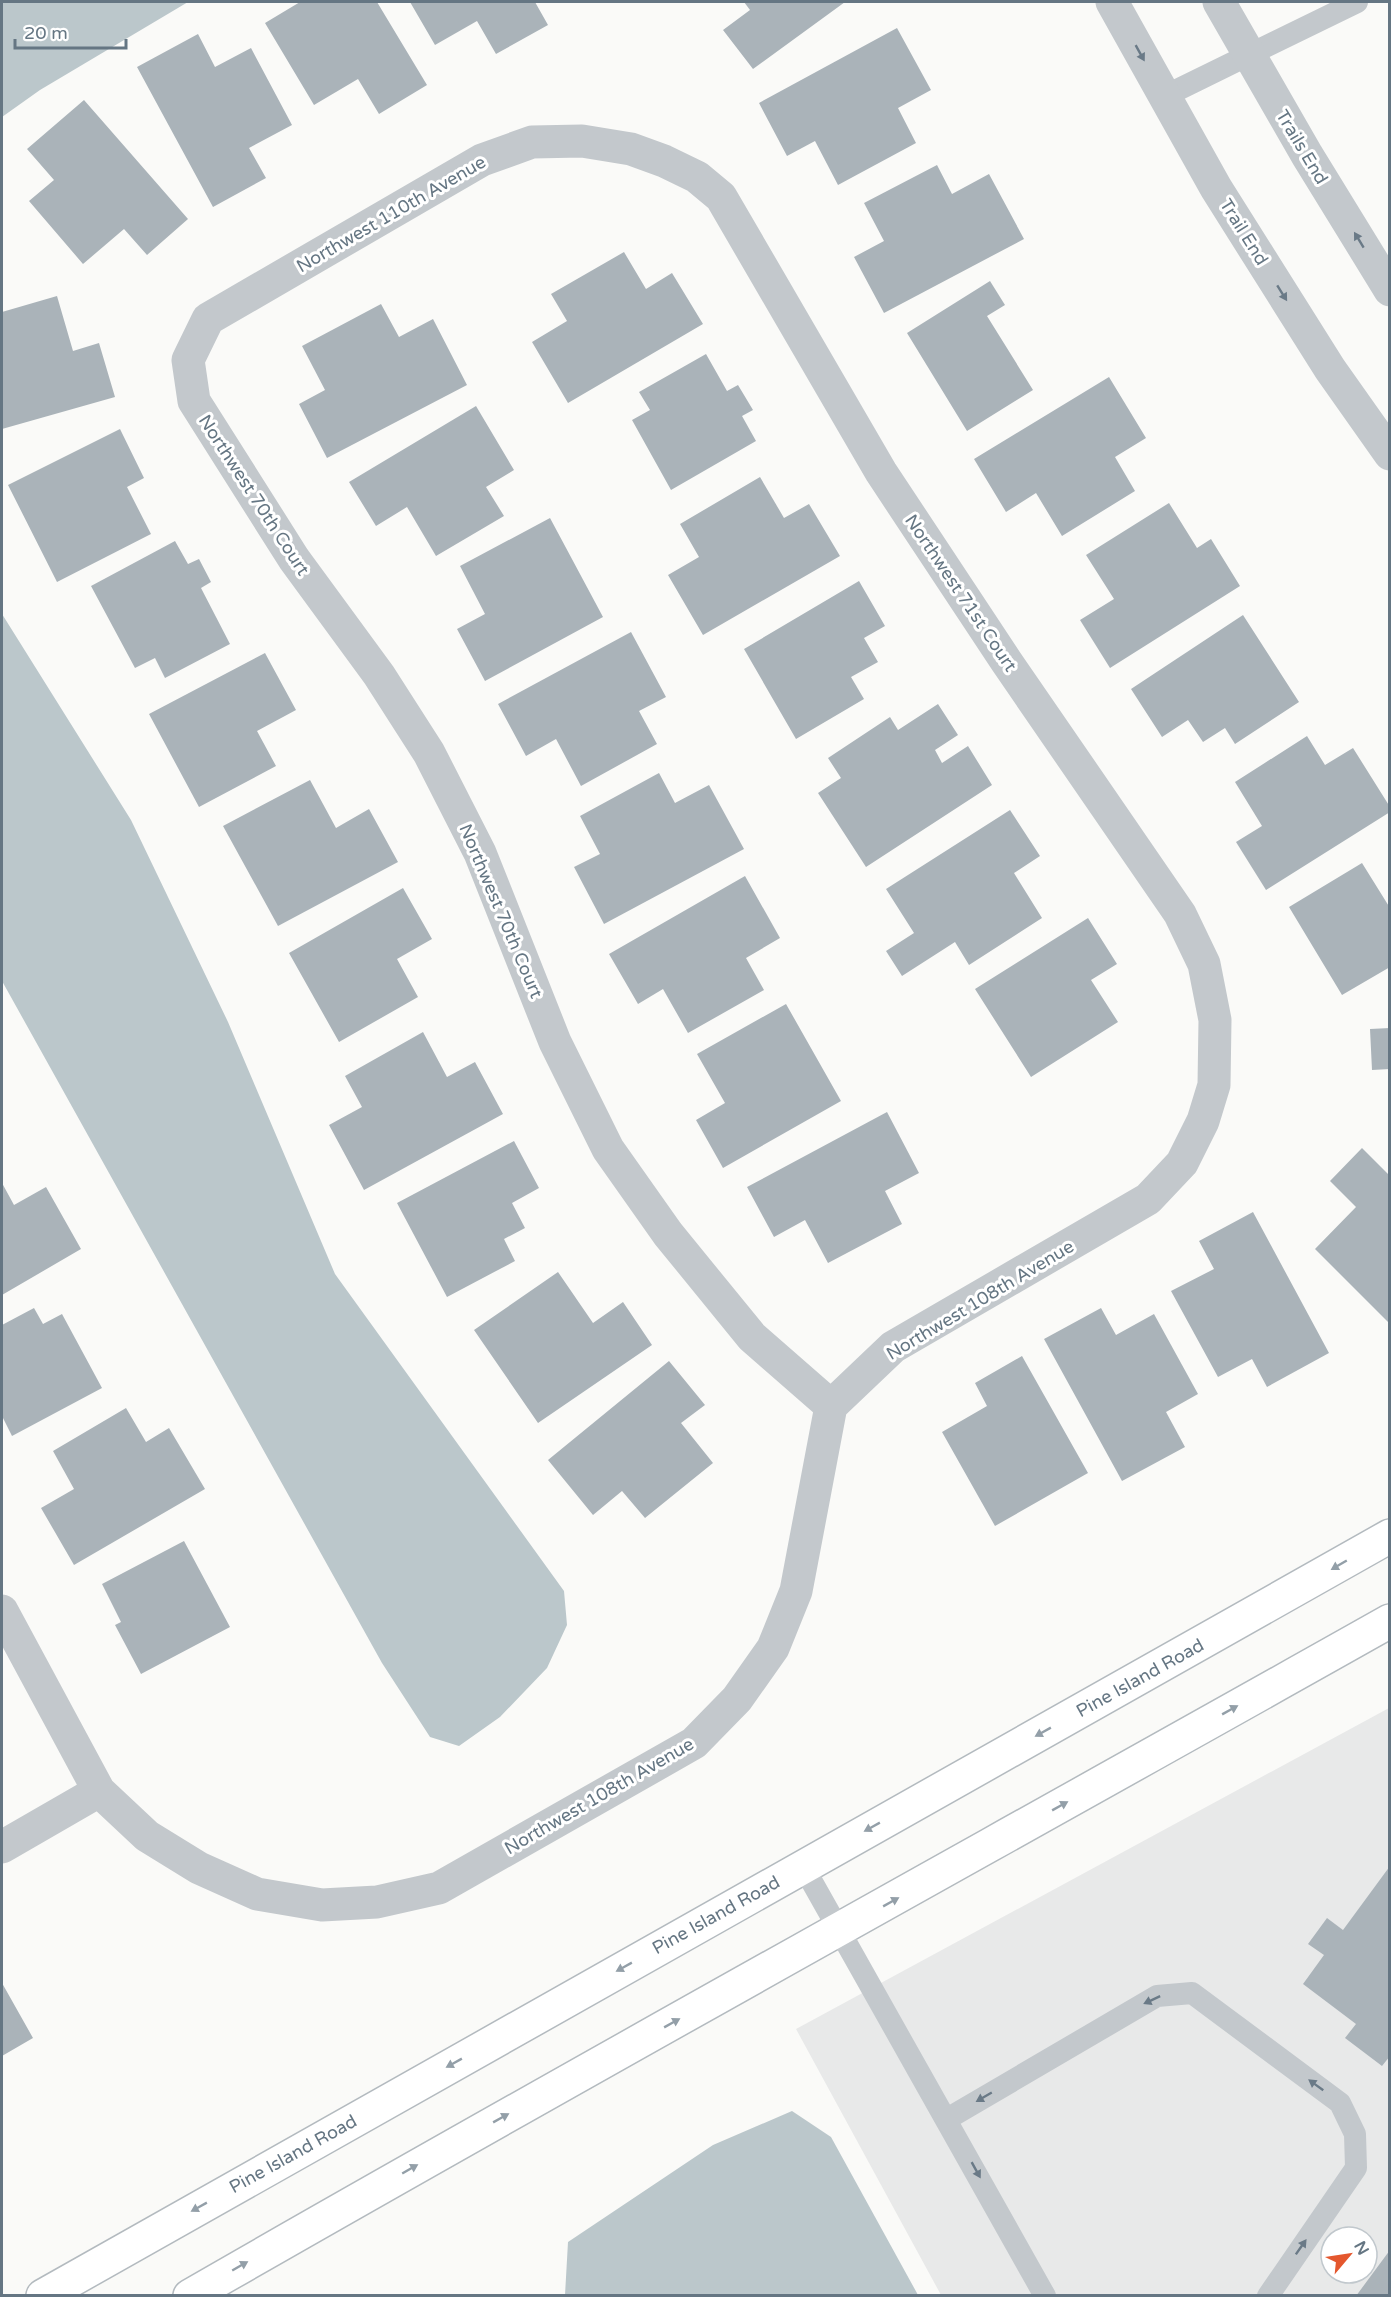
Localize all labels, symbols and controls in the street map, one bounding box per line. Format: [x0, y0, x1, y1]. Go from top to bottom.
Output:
scale bar [15, 12, 126, 50]
text: 20 m [24, 22, 68, 44]
one-way arrow [1135, 44, 1145, 61]
street label: Trails End [1271, 106, 1333, 188]
street label: Northwest 110th Avenue [292, 151, 490, 277]
street label: Trail End [1215, 195, 1273, 269]
one-way arrow [1353, 232, 1364, 248]
one-way arrow [1277, 285, 1288, 301]
street label: Northwest 70th Court [194, 411, 314, 580]
street label: Northwest 71st Court [900, 510, 1022, 676]
street label: Northwest 70th Court [454, 821, 548, 1002]
street label: Northwest 108th Avenue [882, 1235, 1078, 1365]
one-way arrow [1330, 1560, 1347, 1570]
street label: Pine Island Road [1072, 1634, 1208, 1722]
one-way arrow [1222, 1705, 1239, 1715]
one-way arrow [1034, 1727, 1051, 1737]
street label: Northwest 108th Avenue [500, 1733, 698, 1859]
one-way arrow [1052, 1801, 1069, 1811]
one-way arrow [864, 1822, 881, 1832]
street label: Pine Island Road [648, 1871, 784, 1959]
one-way arrow [882, 1897, 899, 1907]
one-way arrow [615, 1962, 632, 1972]
one-way arrow [1144, 1995, 1161, 2004]
one-way arrow [664, 2018, 681, 2028]
one-way arrow [446, 2058, 463, 2068]
one-way arrow [1308, 2079, 1324, 2091]
one-way arrow [976, 2092, 992, 2103]
street label: Pine Island Road [225, 2110, 361, 2198]
one-way arrow [493, 2113, 510, 2123]
one-way arrow [971, 2162, 981, 2179]
one-way arrow [401, 2165, 418, 2175]
one-way arrow [191, 2202, 207, 2213]
north arrow [1319, 2225, 1379, 2285]
text: N [1349, 2238, 1373, 2259]
one-way arrow [1295, 2240, 1307, 2256]
one-way arrow [232, 2261, 248, 2272]

